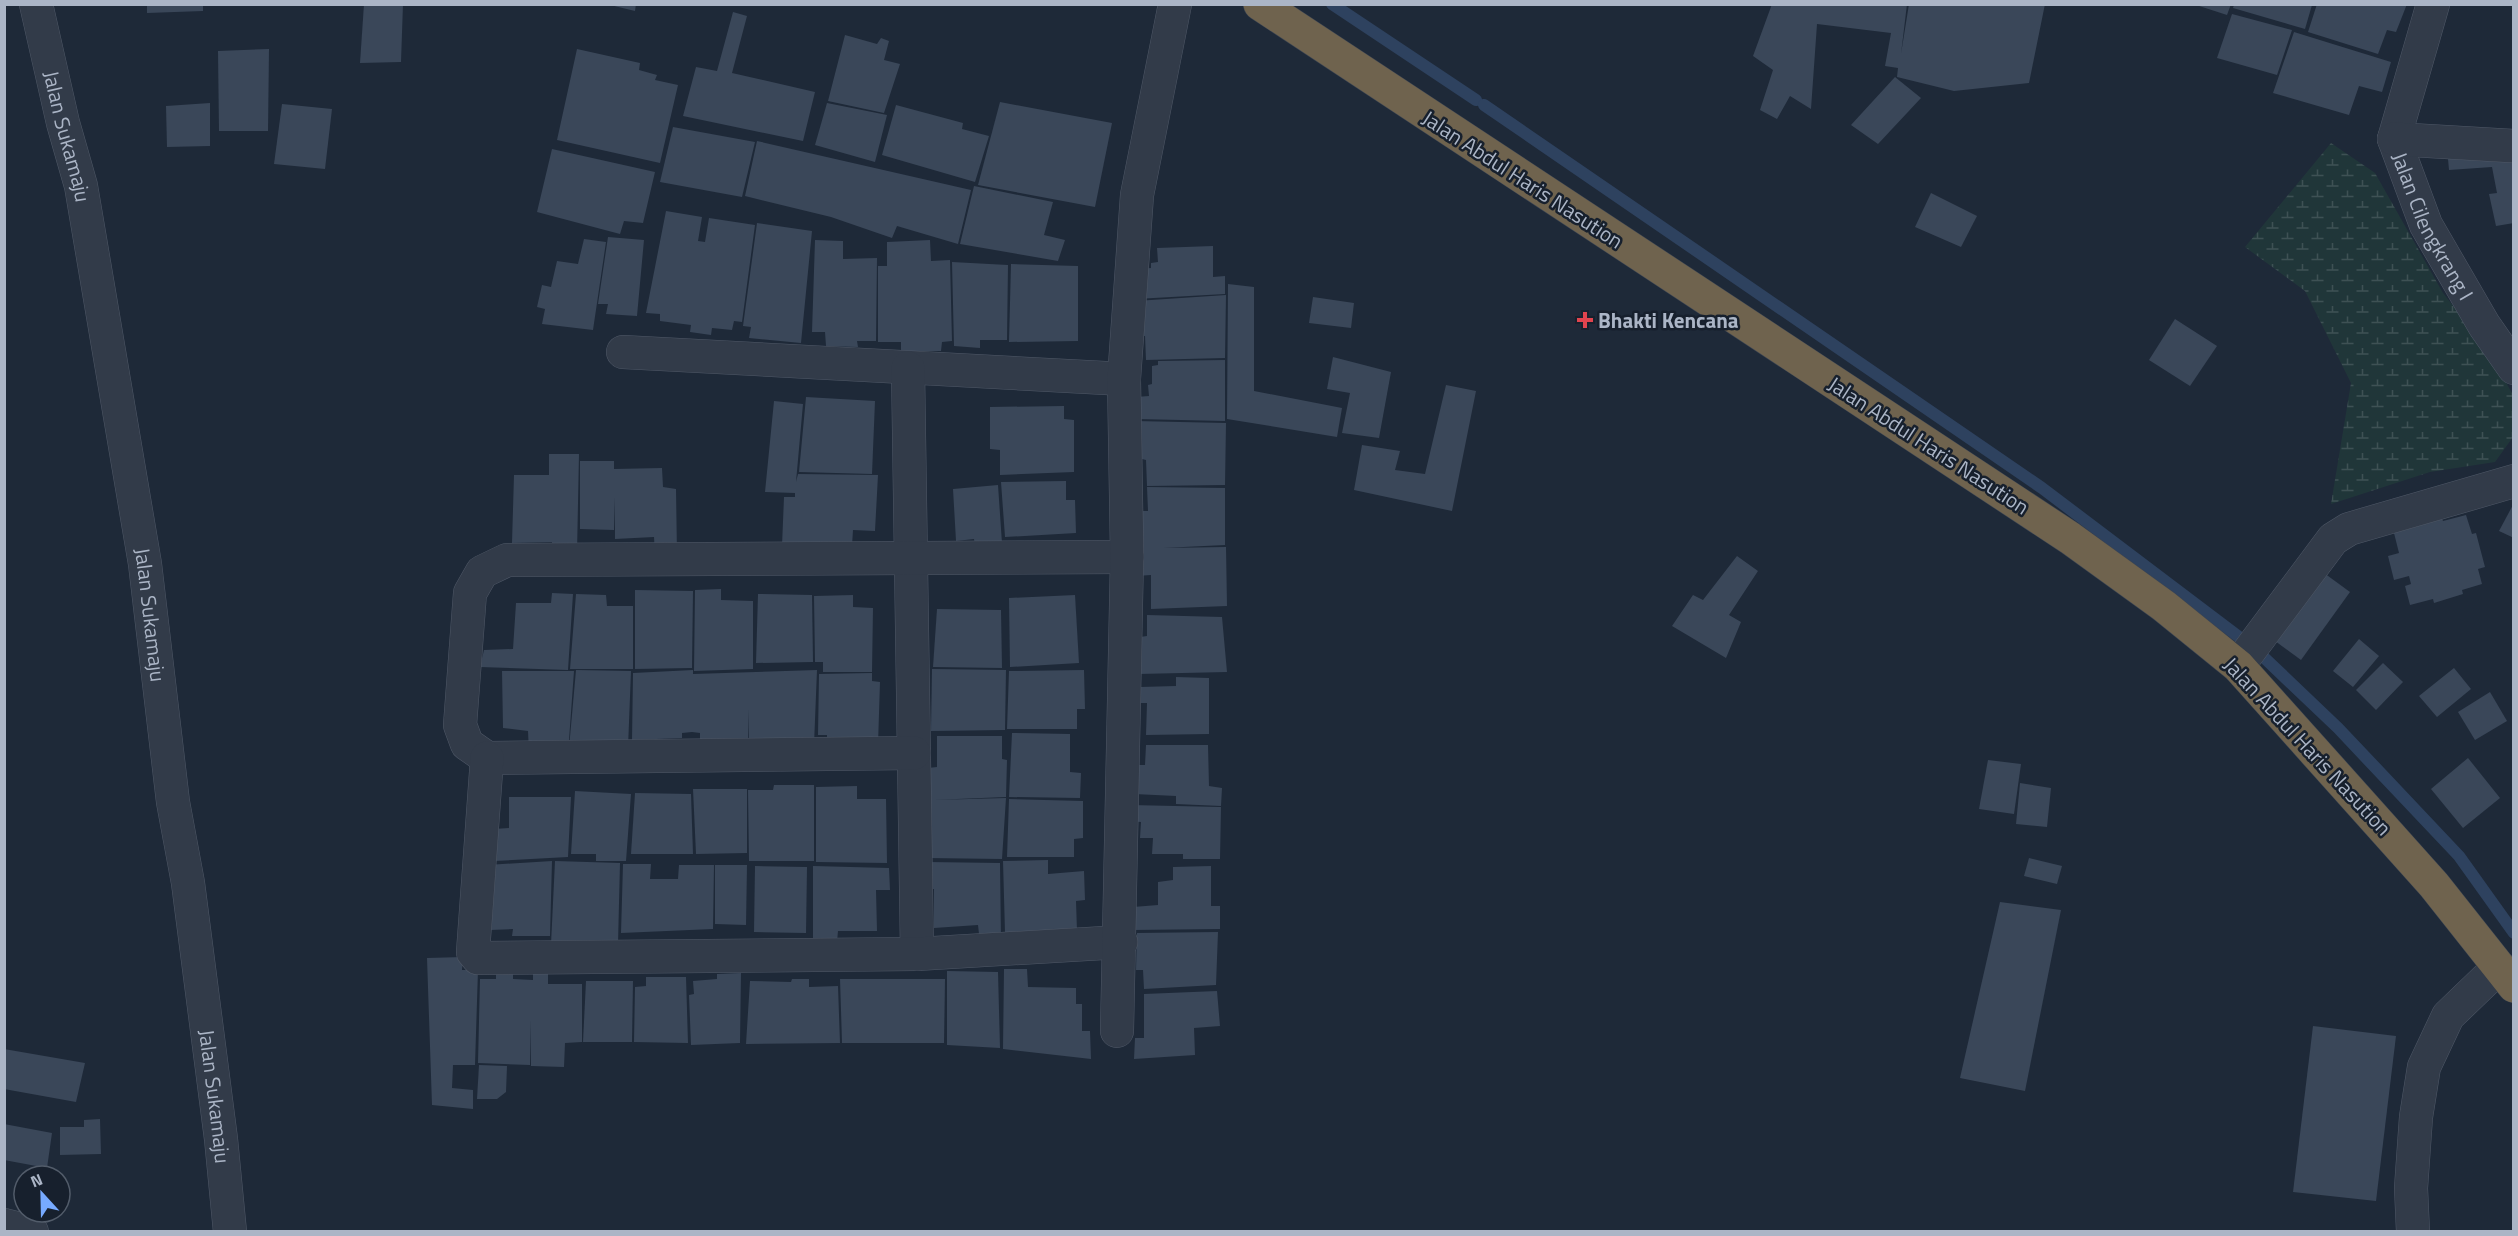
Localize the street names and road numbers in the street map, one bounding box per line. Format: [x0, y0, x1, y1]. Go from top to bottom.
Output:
street label: Jalan Sukamaju [36, 67, 99, 204]
street label: Jalan Abdul Haris Nasution [1416, 102, 1630, 256]
street label: Jalan Cilengkrang I [2384, 147, 2482, 306]
street label: Jalan Abdul Haris Nasution [1822, 368, 2036, 522]
street label: Jalan Sukamaju [126, 545, 175, 684]
street label: Jalan Abdul Haris Nasution [2216, 649, 2400, 843]
street label: Jalan Sukamaju [191, 1027, 239, 1165]

